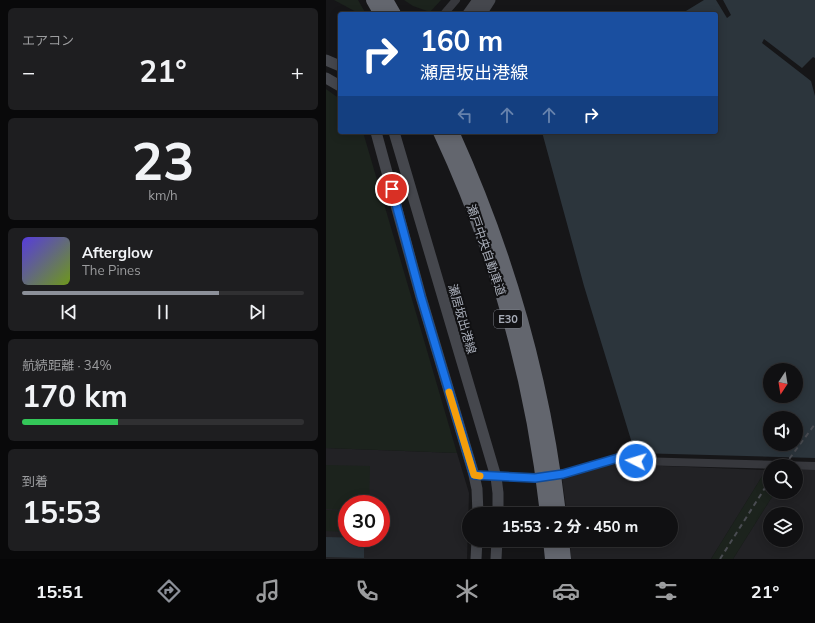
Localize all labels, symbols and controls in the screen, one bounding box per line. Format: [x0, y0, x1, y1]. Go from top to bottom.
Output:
text: 160 m [420, 23, 503, 58]
icon: right [354, 28, 406, 80]
text: エアコン [22, 32, 74, 48]
text: 21° [139, 52, 187, 90]
text: − [22, 58, 35, 86]
text: + [291, 58, 304, 86]
text: 瀬居坂出港線 [420, 61, 528, 84]
icon: left [454, 104, 476, 126]
icon: ahead [496, 104, 518, 126]
icon: ahead [538, 104, 560, 126]
icon: right [580, 104, 602, 126]
text: 23 [132, 128, 194, 193]
pin [375, 172, 409, 206]
icon: arrive [381, 178, 403, 200]
text: km/h [148, 187, 178, 203]
street label: 瀬戸中央自動車道 [464, 202, 509, 298]
text: Afterglow [82, 243, 153, 262]
text: The Pines [82, 262, 141, 278]
street label: 瀬居坂出港線 [445, 282, 480, 356]
icon: previous [58, 301, 80, 323]
icon: pause [152, 301, 174, 323]
icon: next [246, 301, 268, 323]
road number: E30 [494, 310, 522, 328]
text: 航続距離 · 34% [22, 357, 112, 373]
north arrow [763, 363, 803, 403]
map controls [763, 363, 803, 547]
text: 170 km [22, 377, 128, 415]
button: sound [763, 411, 803, 451]
position arrow [615, 440, 657, 482]
button: search [763, 459, 803, 499]
text: 到着 [22, 473, 48, 489]
text: 15:53 [22, 493, 101, 531]
speed limit sign: 30 [338, 495, 390, 547]
button: layers [763, 507, 803, 547]
text: 15:53 · 2 分 · 450 m [502, 517, 638, 536]
icon: directions [155, 577, 183, 605]
icon: music [254, 577, 282, 605]
icon: phone [353, 577, 381, 605]
icon: climate [453, 577, 481, 605]
icon: car [552, 577, 580, 605]
icon: filters [652, 577, 680, 605]
text: 15:51 [36, 580, 83, 603]
text: 21° [751, 580, 779, 603]

